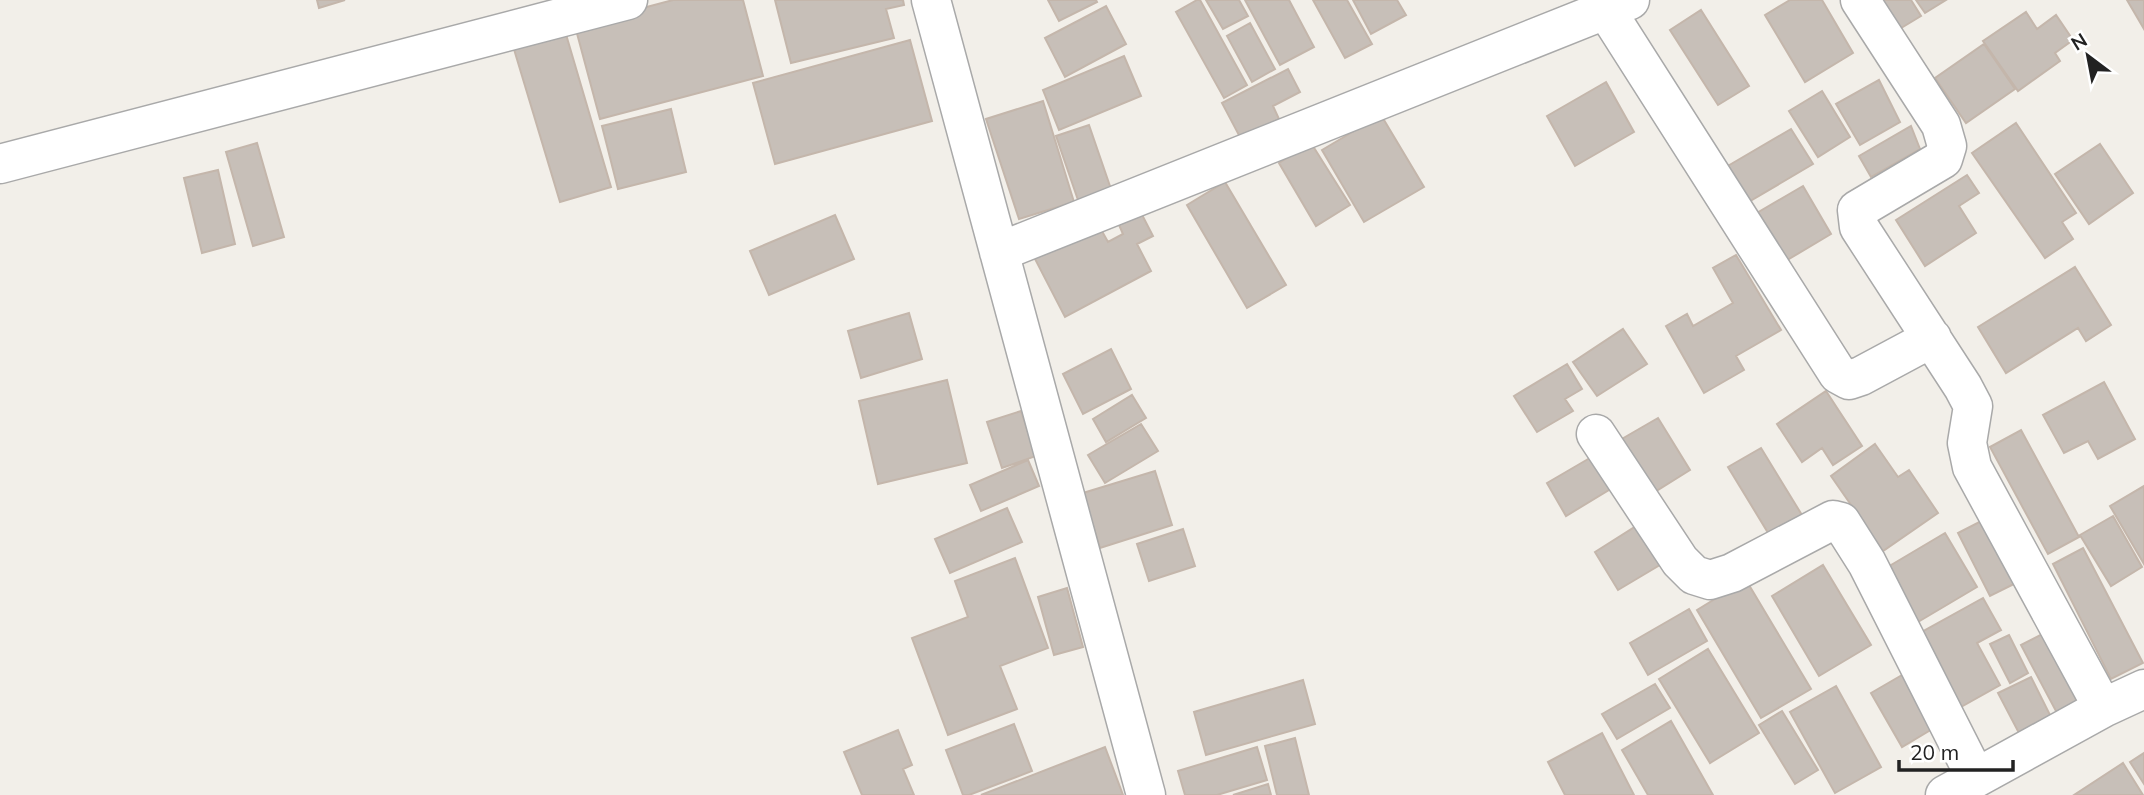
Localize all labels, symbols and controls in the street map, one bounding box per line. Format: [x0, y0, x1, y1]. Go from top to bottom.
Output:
north arrow [2053, 21, 2123, 91]
text: N [2067, 28, 2091, 56]
scale bar [1899, 728, 2013, 772]
text: 20 m [1910, 739, 1959, 765]

